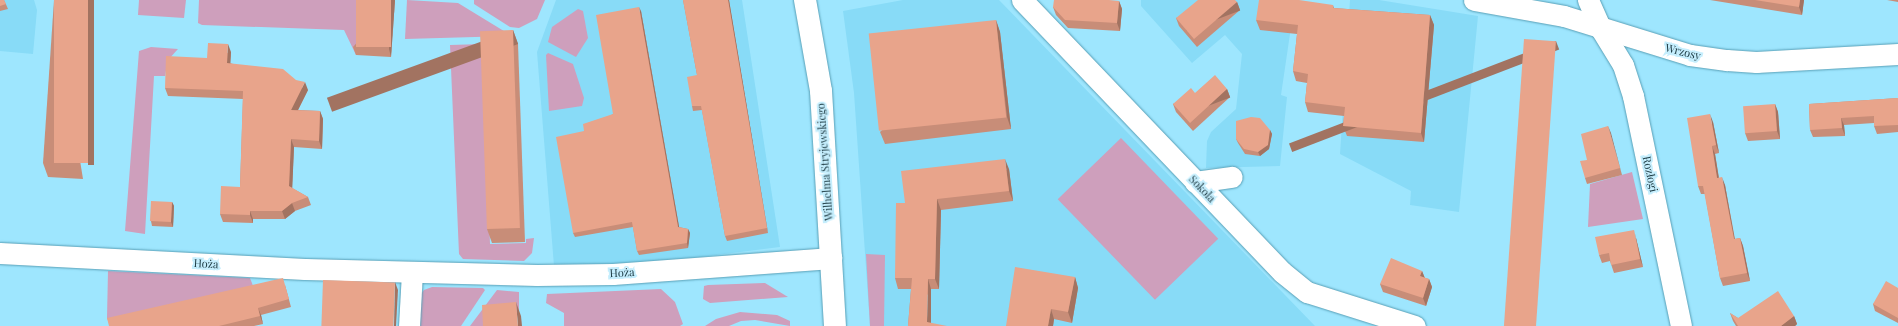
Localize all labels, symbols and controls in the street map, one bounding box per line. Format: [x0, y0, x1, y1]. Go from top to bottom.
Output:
street label: Wrzosy [1664, 41, 1702, 63]
street label: Wilhelma Stryjewskiego [814, 103, 836, 221]
street label: Rozłogi [1640, 155, 1660, 193]
street label: Sokola [1186, 173, 1218, 205]
street label: Hoża [193, 257, 219, 271]
street label: Hoża [609, 266, 635, 280]

